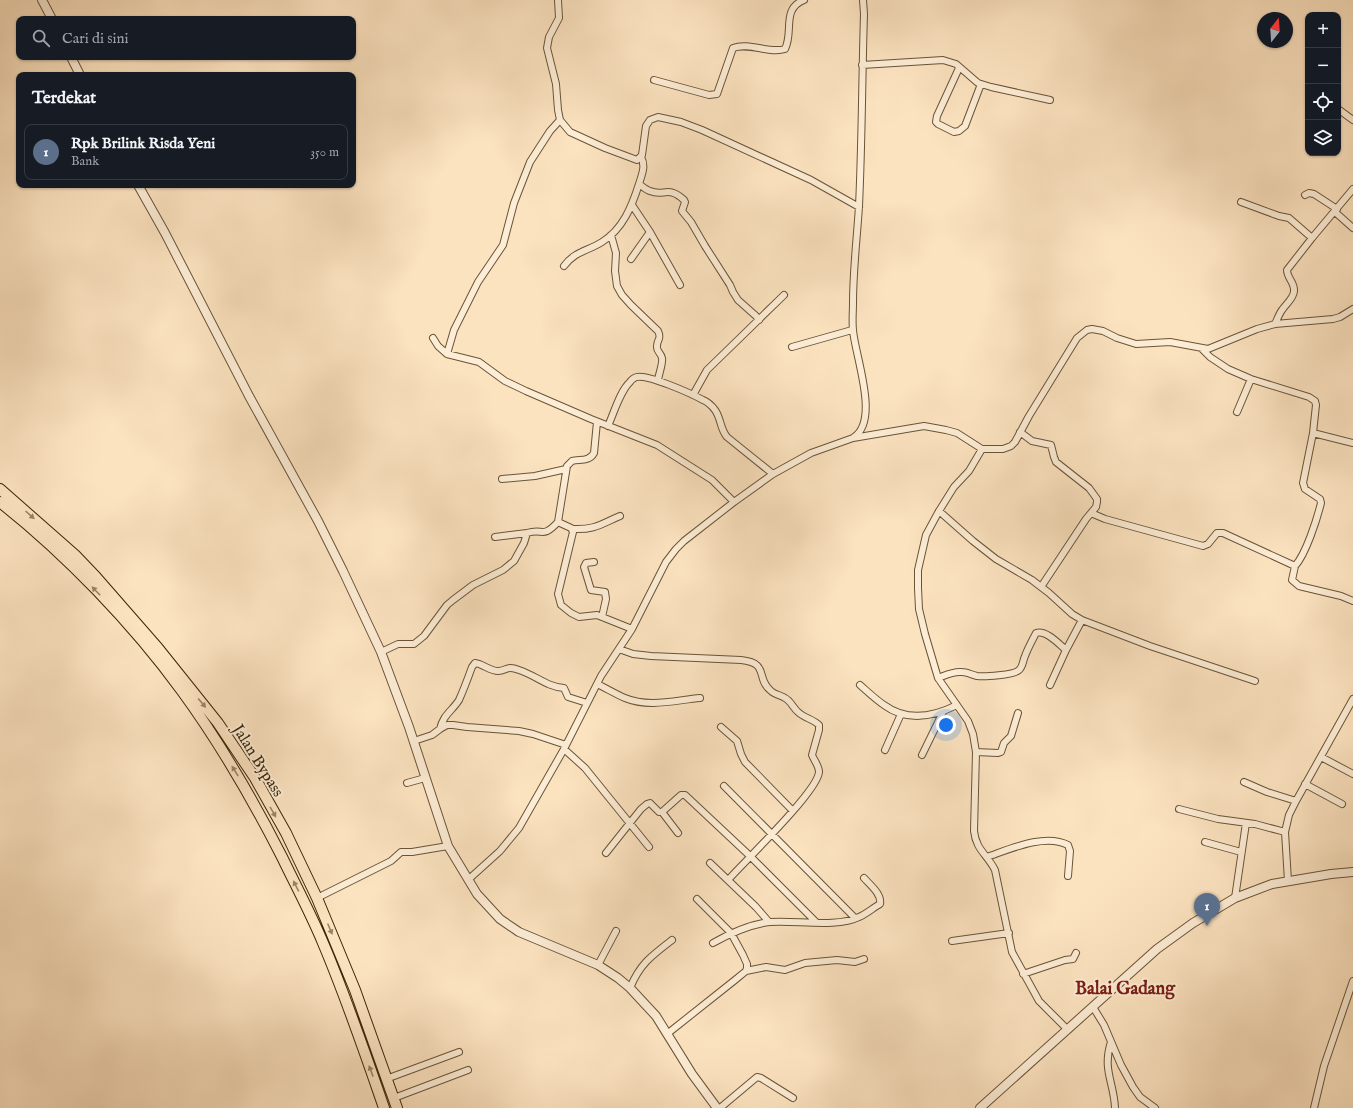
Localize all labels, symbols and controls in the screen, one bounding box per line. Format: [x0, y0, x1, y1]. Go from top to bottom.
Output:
north arrow [1257, 12, 1293, 48]
map controls [1305, 12, 1341, 156]
button: + [1305, 12, 1341, 48]
search box [16, 16, 356, 60]
icon: search [30, 27, 52, 49]
text: Cari di sini [62, 29, 129, 48]
button: − [1305, 48, 1341, 84]
button: locate [1305, 84, 1341, 120]
text: Terdekat [32, 88, 96, 109]
button: layers [1305, 120, 1341, 156]
text: Rpk Brilink Risda Yeni [71, 134, 215, 153]
text: 1 [44, 144, 48, 161]
text: 350 m [310, 144, 339, 161]
text: Bank [71, 153, 99, 170]
one-way arrow [25, 510, 35, 519]
one-way arrow [91, 586, 101, 596]
one-way arrow [197, 698, 206, 709]
your location [936, 715, 956, 735]
street label: Jalan Bypass [226, 719, 288, 801]
one-way arrow [231, 765, 238, 777]
one-way arrow [270, 806, 277, 818]
one-way arrow [293, 880, 299, 891]
pin: 1 [1194, 893, 1220, 926]
one-way arrow [327, 923, 333, 935]
district label: Balai Gadang [1075, 978, 1176, 1001]
one-way arrow [367, 1065, 373, 1077]

